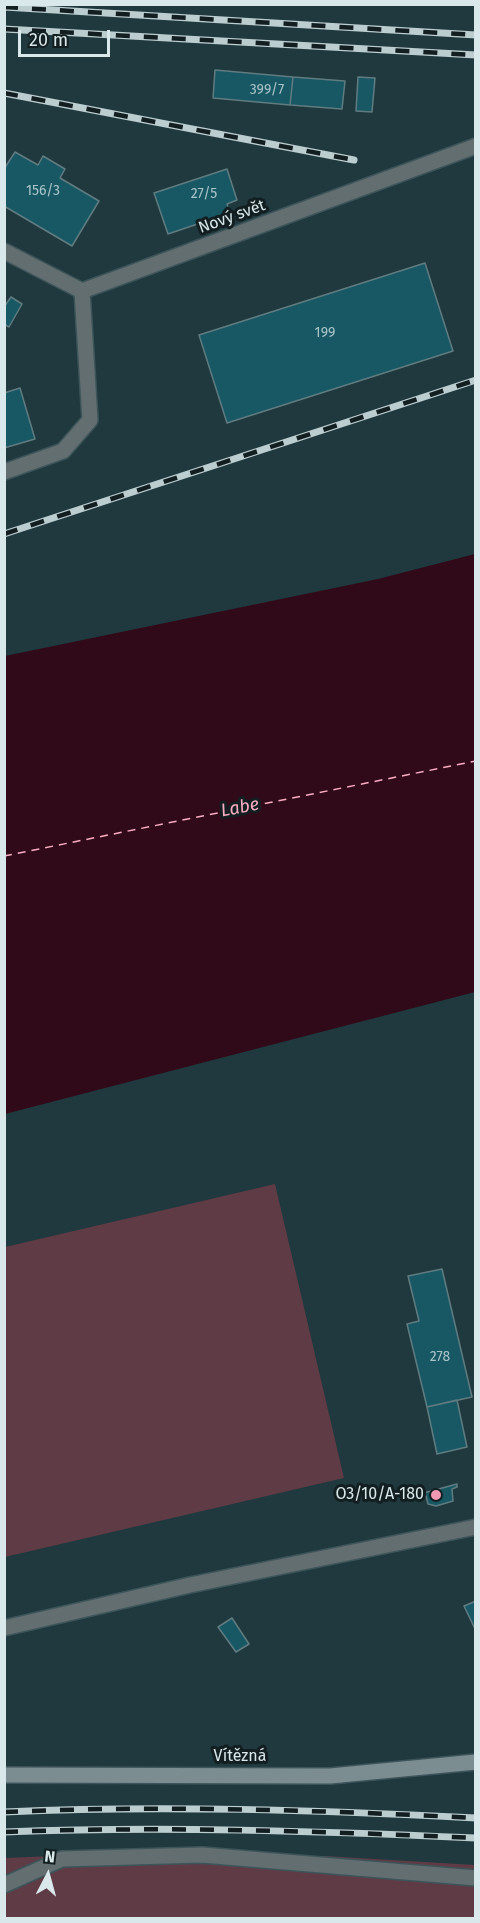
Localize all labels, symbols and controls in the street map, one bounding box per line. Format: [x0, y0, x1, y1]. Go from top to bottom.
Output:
scale bar [21, 18, 112, 56]
text: 20 m [29, 29, 68, 51]
house number: 399/7 [250, 82, 284, 98]
house number: 156/3 [26, 183, 60, 199]
house number: 27/5 [191, 186, 217, 202]
street label: Nový svět [196, 196, 268, 238]
house number: 199 [315, 325, 335, 341]
water label: Labe [219, 794, 261, 822]
house number: 278 [430, 1349, 450, 1365]
place label: O3/10/A-180 [336, 1485, 424, 1505]
marker: O3/10/A-180 [429, 1488, 443, 1502]
street label: Vítězná [214, 1747, 266, 1767]
north arrow [18, 1845, 78, 1905]
text: N [44, 1847, 56, 1867]

